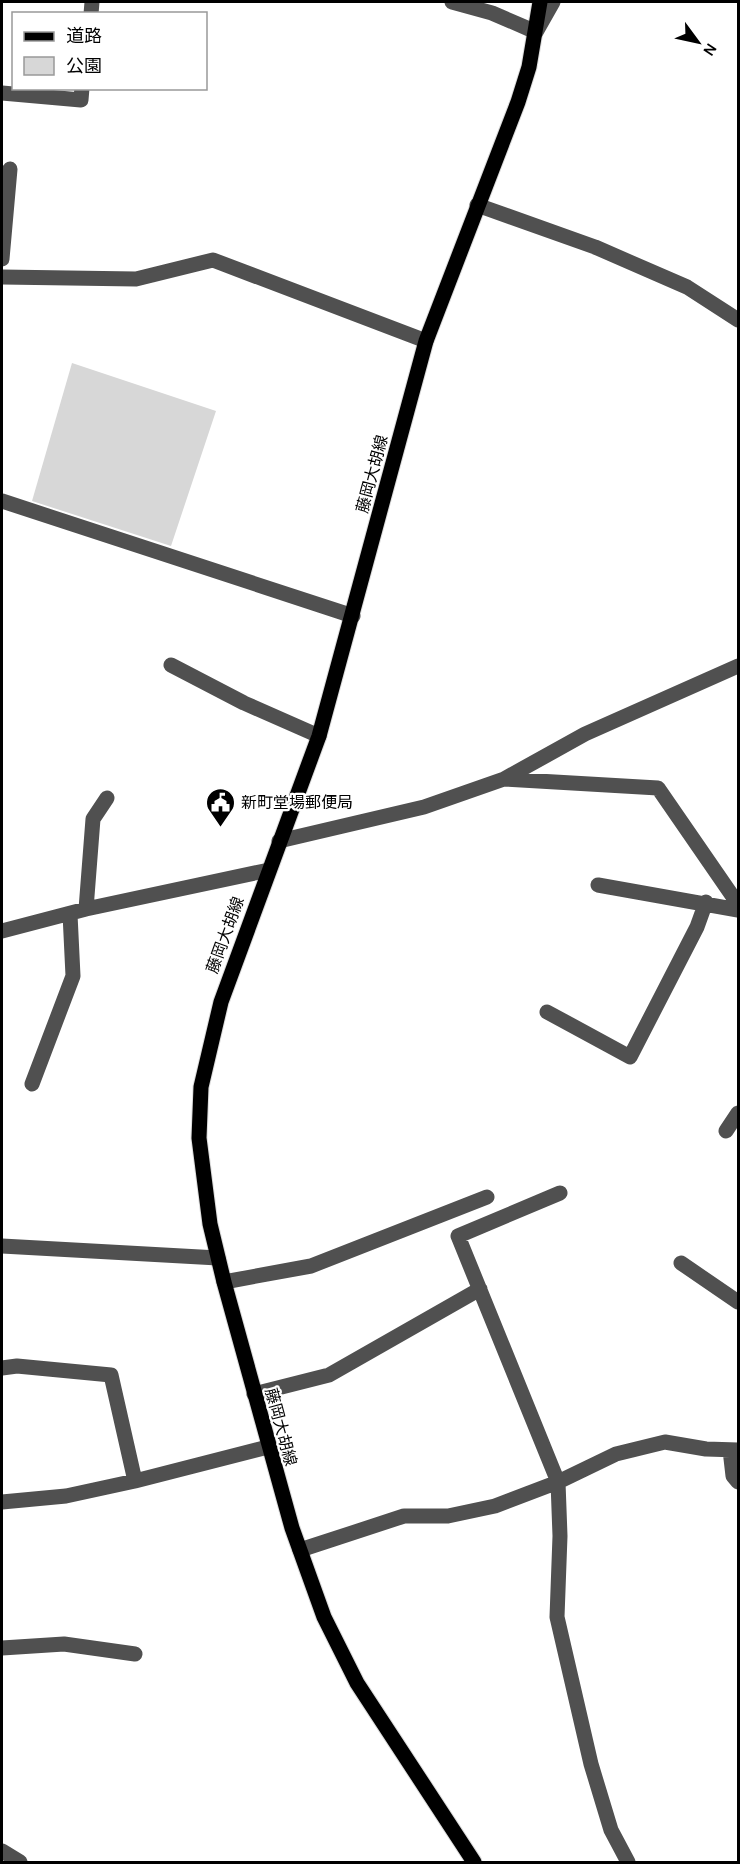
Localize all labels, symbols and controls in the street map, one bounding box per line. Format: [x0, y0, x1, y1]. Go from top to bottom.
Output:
legend [12, 12, 207, 90]
north arrow [668, 12, 728, 72]
text: 道路 [66, 25, 102, 47]
text: N [699, 40, 721, 60]
text: 公園 [66, 55, 102, 77]
street label: 藤岡大胡線 [352, 433, 392, 515]
public building icon: 新町堂場郵便局 [204, 786, 236, 828]
place label: 新町堂場郵便局 [241, 793, 353, 812]
street label: 藤岡大胡線 [202, 894, 248, 976]
street label: 藤岡大胡線 [261, 1386, 301, 1468]

